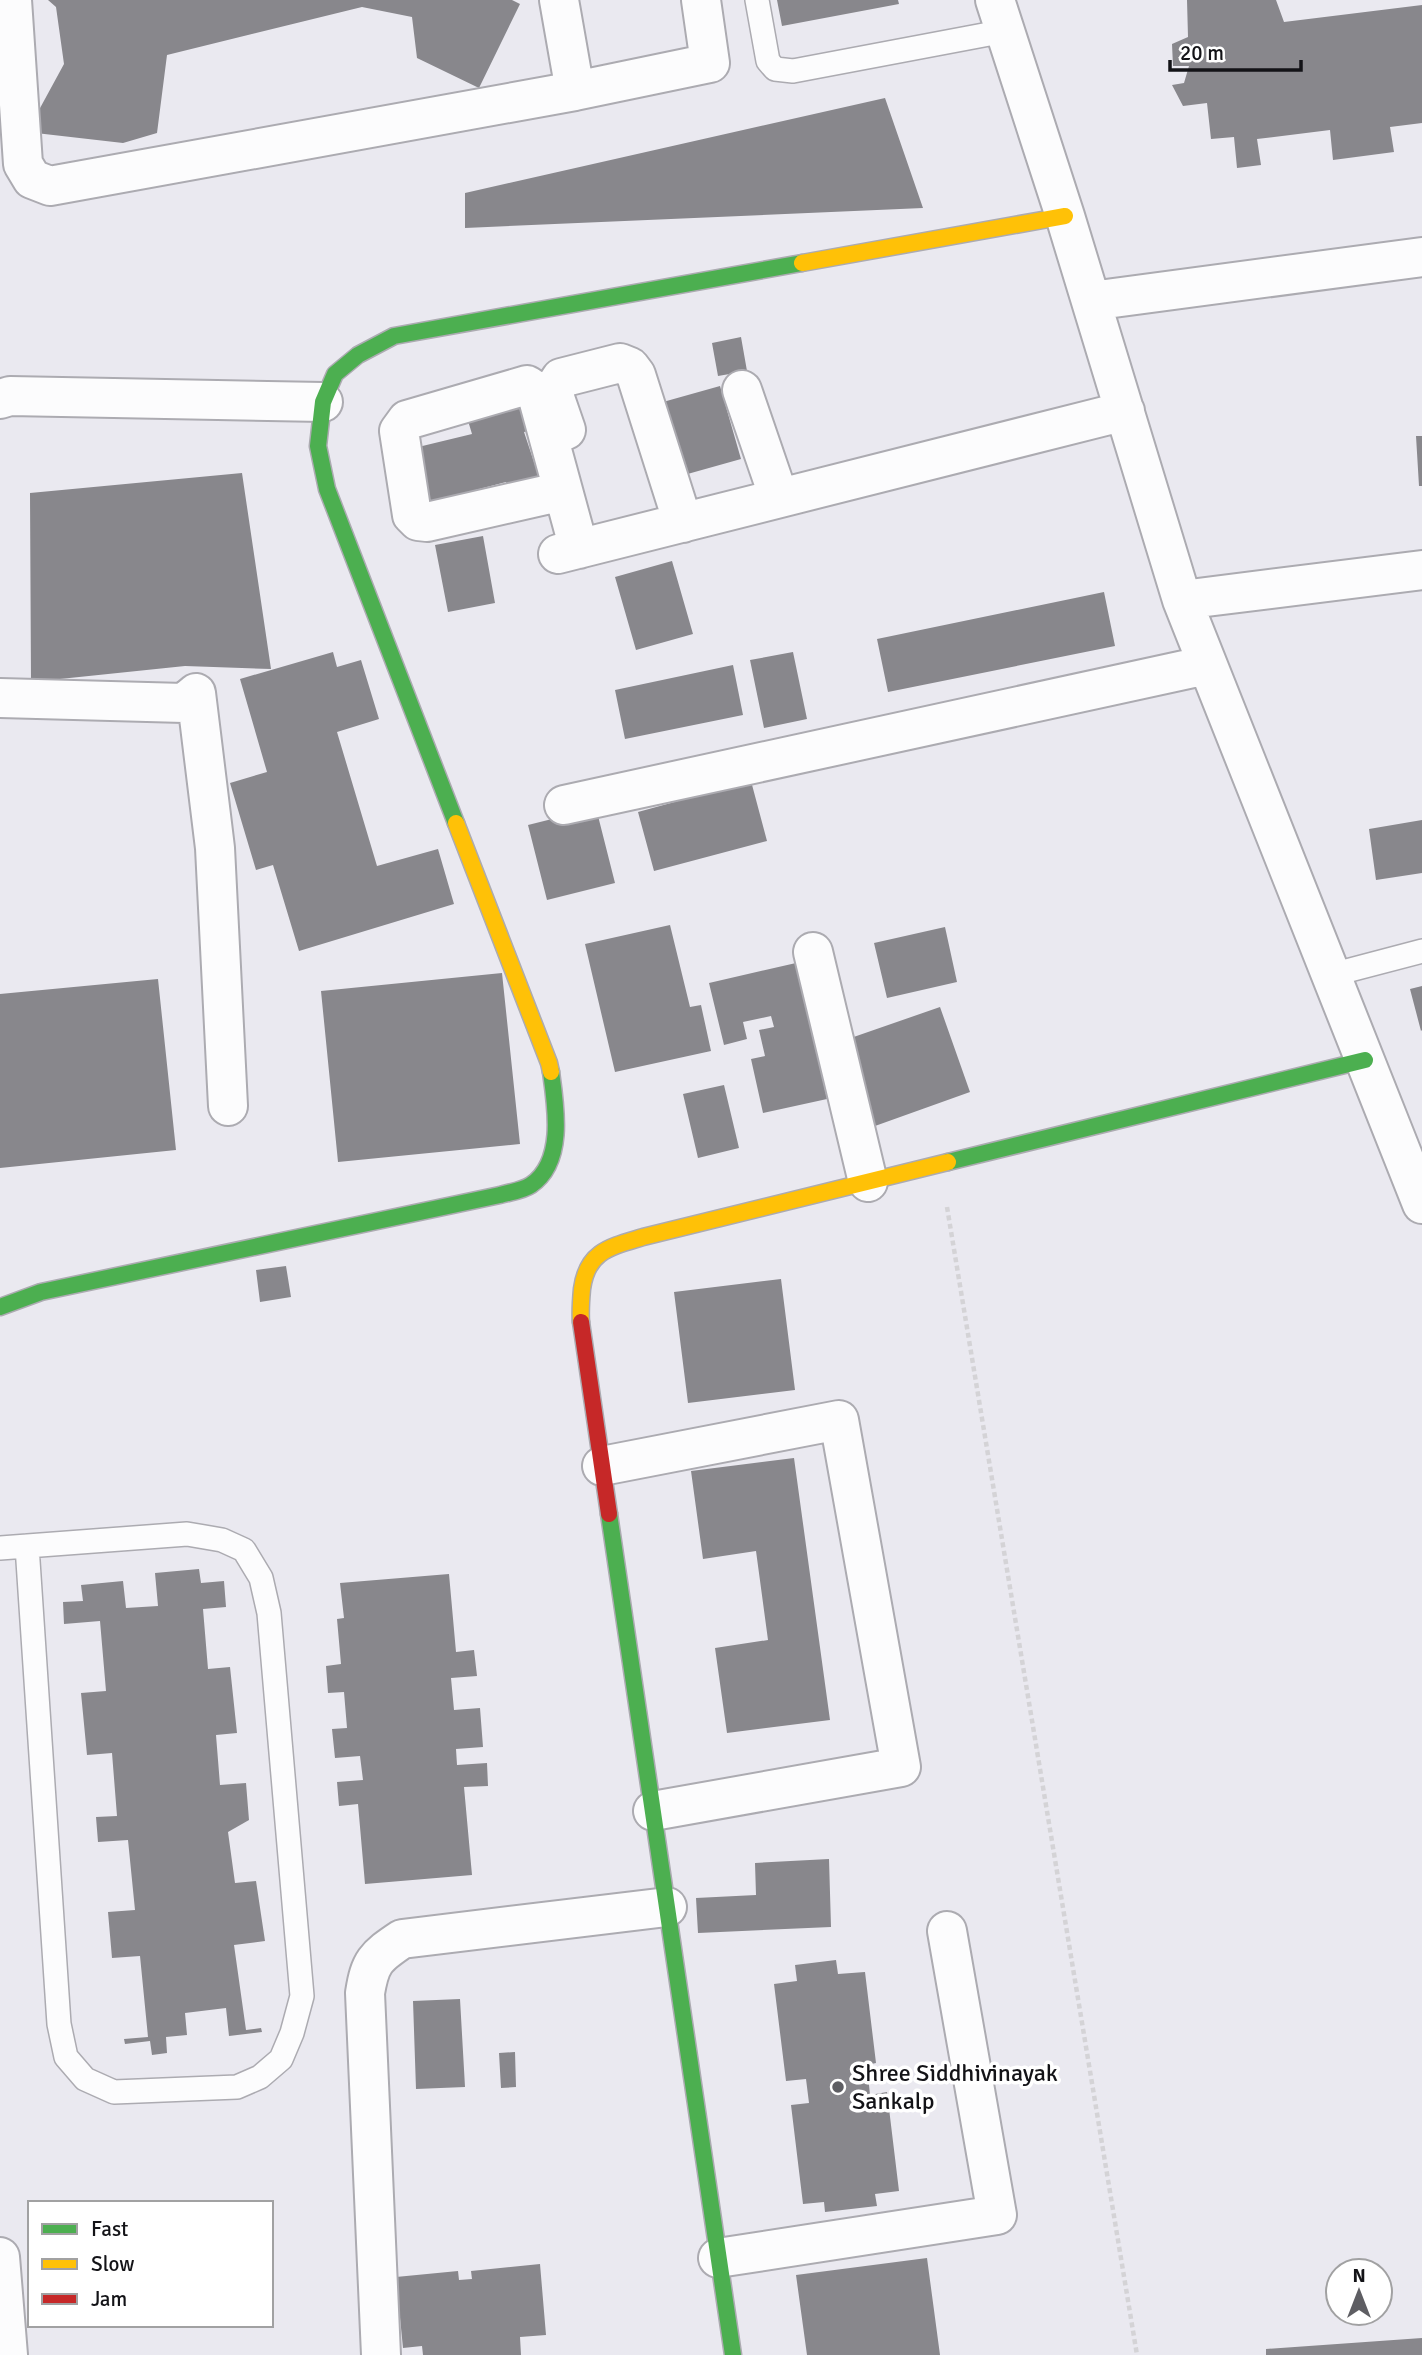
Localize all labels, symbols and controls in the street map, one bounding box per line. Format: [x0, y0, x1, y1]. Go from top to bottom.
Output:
scale bar [1170, 28, 1301, 72]
text: 20 m [1180, 40, 1224, 66]
place label: Shree Siddhivinayak Sankalp [852, 2058, 1058, 2116]
marker: Shree Siddhivinayak Sankalp [830, 2079, 846, 2095]
legend [28, 2201, 273, 2327]
text: Fast [91, 2216, 128, 2242]
text: Slow [91, 2251, 135, 2277]
north arrow [1324, 2257, 1394, 2327]
text: N [1352, 2264, 1366, 2288]
text: Jam [91, 2286, 127, 2312]

